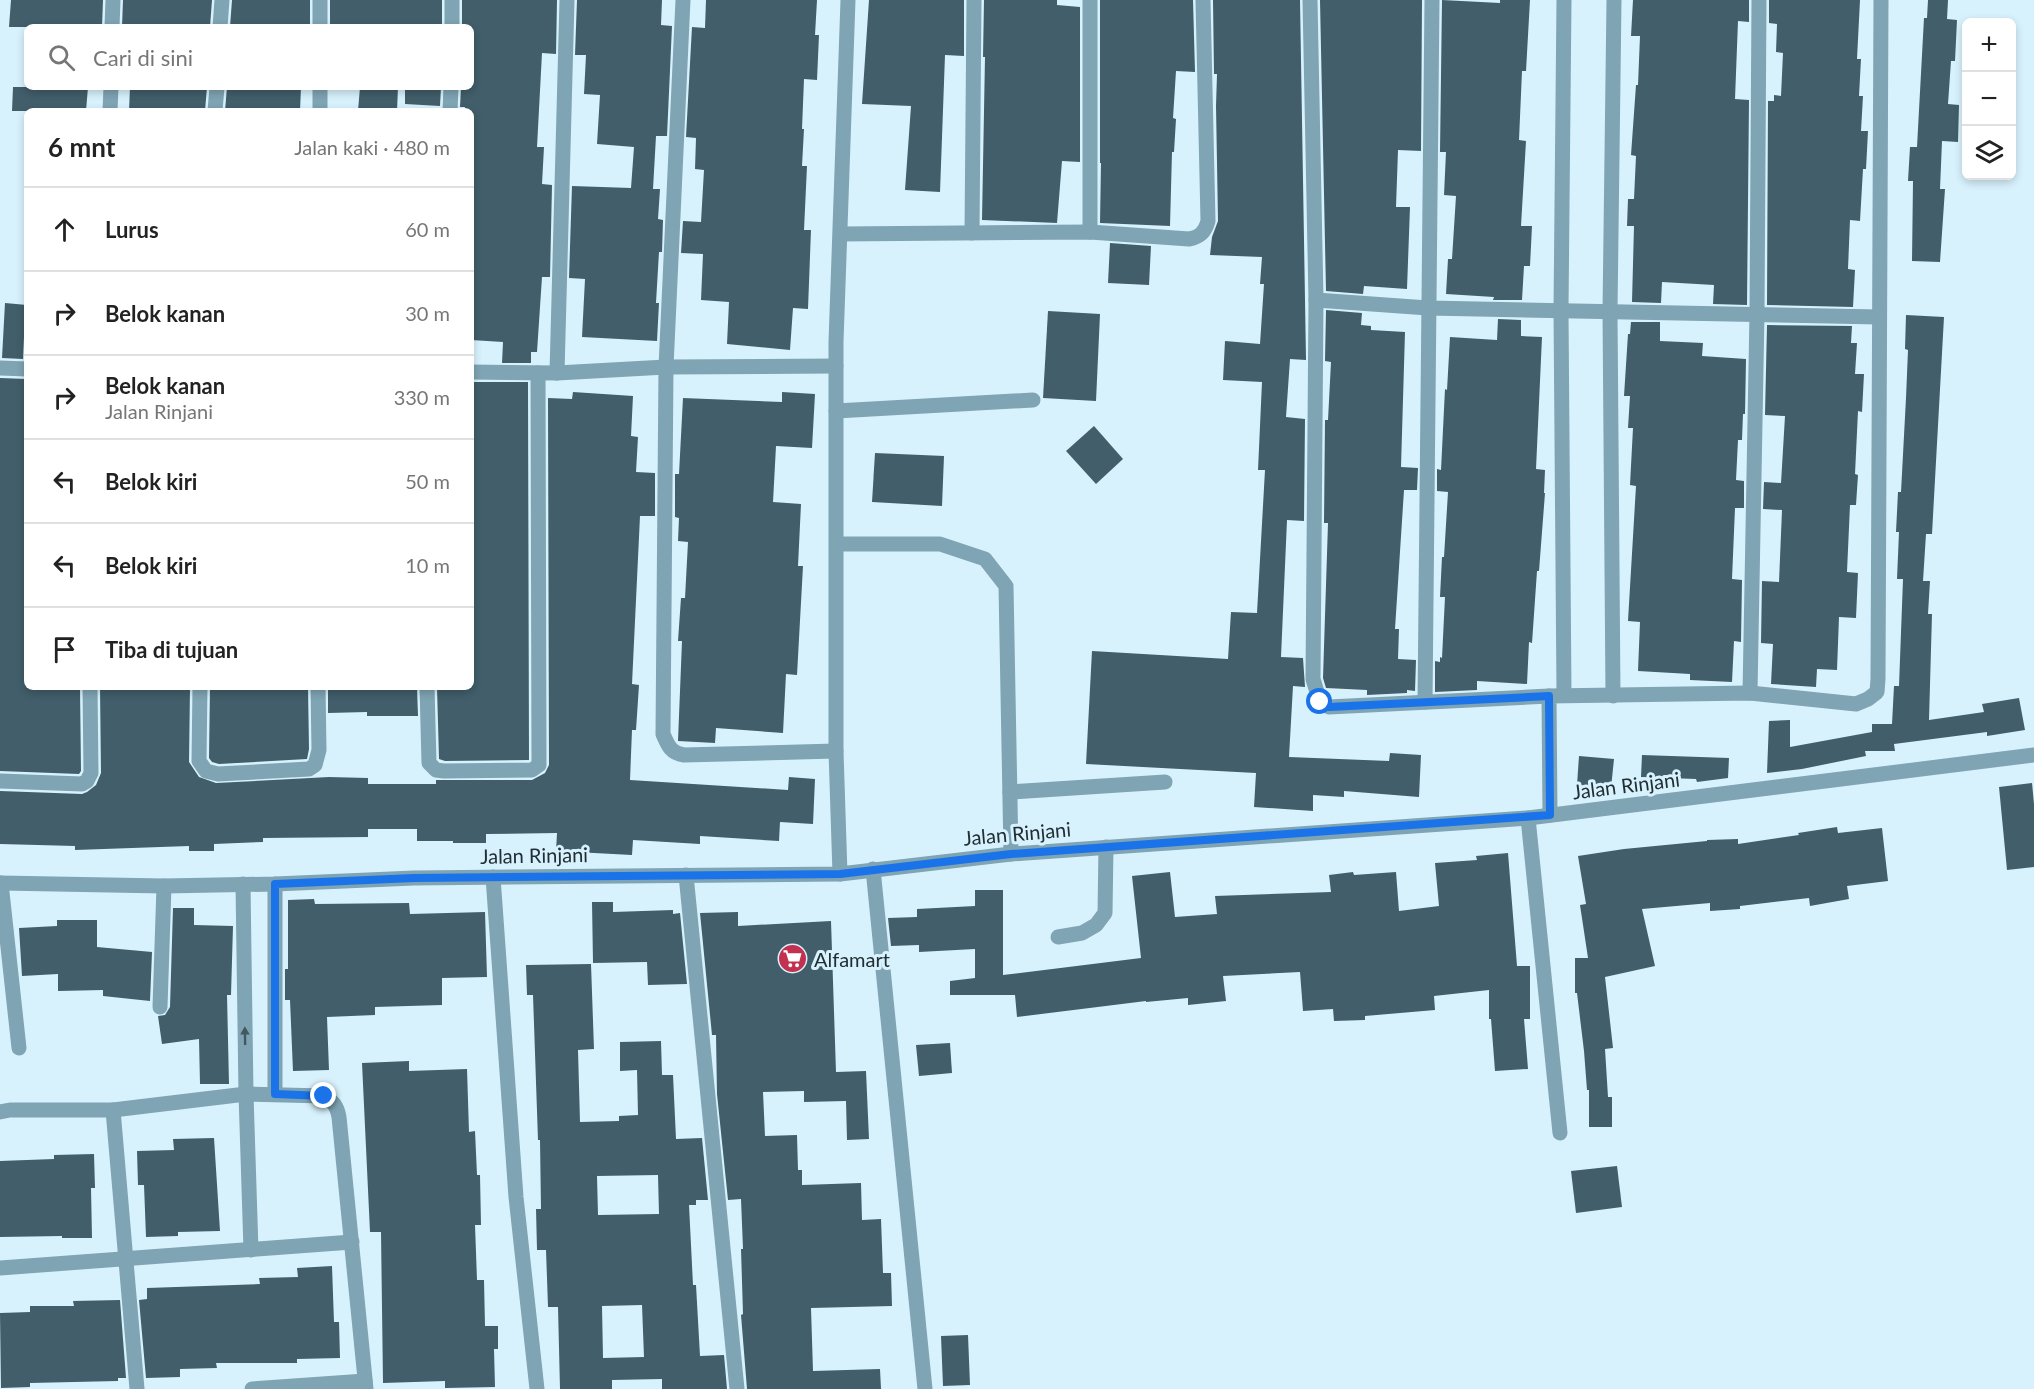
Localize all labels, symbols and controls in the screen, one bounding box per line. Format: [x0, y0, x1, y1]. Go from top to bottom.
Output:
map controls [1962, 18, 2016, 180]
button: + [1962, 18, 2016, 72]
search box [24, 24, 474, 90]
icon: search [45, 41, 78, 74]
text: Cari di sini [93, 44, 193, 71]
button: − [1962, 72, 2016, 126]
button: layers [1962, 126, 2016, 180]
text: 6 mnt [48, 131, 115, 163]
text: Jalan kaki · 480 m [294, 135, 450, 159]
icon: ahead [48, 213, 81, 246]
text: Lurus [105, 216, 159, 243]
text: 60 m [405, 217, 450, 241]
icon: right [48, 297, 81, 330]
text: Belok kanan [105, 300, 225, 327]
text: 30 m [405, 301, 450, 325]
text: Belok kanan [105, 372, 225, 399]
icon: right [48, 381, 81, 414]
text: 330 m [394, 385, 450, 409]
text: Jalan Rinjani [105, 399, 213, 423]
icon: left [48, 465, 81, 498]
text: Belok kiri [105, 468, 197, 495]
text: 50 m [405, 469, 450, 493]
icon: left [48, 549, 81, 582]
text: Belok kiri [105, 552, 197, 579]
text: 10 m [405, 553, 450, 577]
icon: arrive [48, 633, 81, 666]
text: Tiba di tujuan [105, 636, 238, 663]
route start [1306, 688, 1332, 714]
street label: Jalan Rinjani [1571, 767, 1681, 803]
street label: Jalan Rinjani [962, 816, 1072, 850]
street label: Jalan Rinjani [480, 842, 588, 868]
supermarket icon: Alfamart [777, 943, 809, 975]
place label: Alfamart [814, 947, 890, 971]
one-way arrow [240, 1026, 250, 1045]
route end [310, 1082, 336, 1108]

